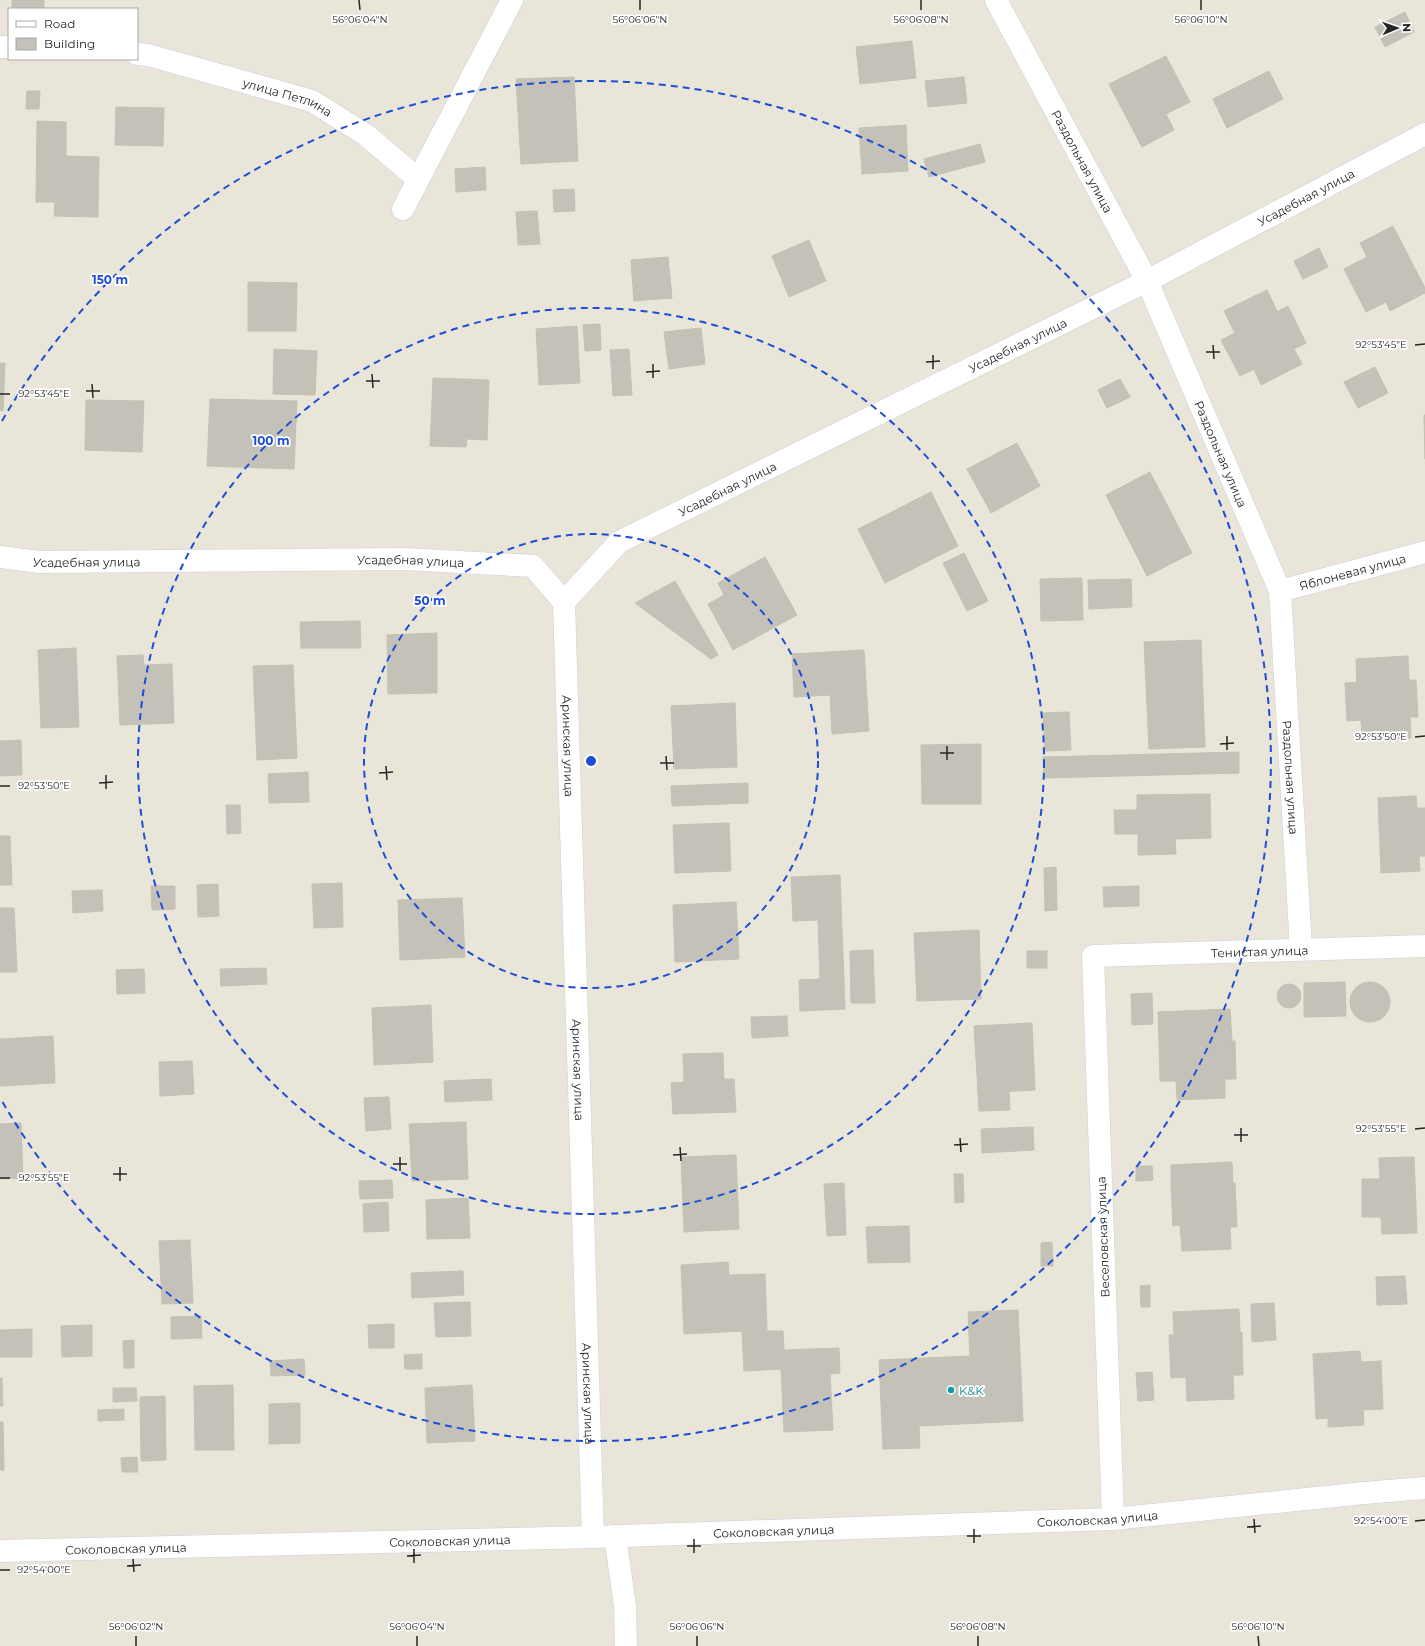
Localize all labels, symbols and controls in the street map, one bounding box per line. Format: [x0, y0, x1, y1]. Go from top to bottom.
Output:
legend [8, 8, 138, 60]
north arrow [1377, 8, 1417, 48]
text: 56°06'04"N [332, 13, 388, 26]
text: 56°06'06"N [613, 13, 667, 26]
text: 56°06'08"N [893, 13, 949, 26]
text: 56°06'10"N [1174, 13, 1228, 26]
text: Road [44, 16, 75, 31]
text: N [1400, 23, 1414, 32]
text: Building [44, 36, 95, 51]
street label: улица Петлина [240, 74, 335, 119]
street label: Раздольная улица [1049, 107, 1116, 215]
street label: Усадебная улица [1255, 165, 1357, 229]
text: 150 m [92, 272, 128, 287]
street label: Усадебная улица [966, 314, 1069, 376]
text: 92°53'45"E [1355, 338, 1407, 351]
text: 92°53'45"E [18, 387, 70, 400]
street label: Раздольная улица [1192, 398, 1251, 509]
text: 100 m [253, 433, 289, 448]
street label: Усадебная улица [676, 458, 779, 519]
street label: Яблоневая улица [1298, 550, 1407, 593]
street label: Усадебная улица [357, 551, 465, 570]
street label: Усадебная улица [32, 554, 140, 570]
text: 50 m [414, 593, 446, 608]
street label: Аринская улица [559, 695, 578, 797]
street label: Раздольная улица [1280, 720, 1302, 835]
text: 92°53'50"E [1355, 730, 1407, 743]
centre of rings [584, 754, 598, 768]
text: 92°53'50"E [18, 779, 70, 792]
street label: Тенистая улица [1211, 942, 1309, 960]
street label: Аринская улица [569, 1019, 588, 1121]
text: 92°53'55"E [1356, 1122, 1407, 1135]
text: 92°53'55"E [19, 1171, 70, 1184]
street label: Веселовская улица [1093, 1176, 1113, 1298]
street label: Аринская улица [579, 1342, 598, 1445]
place label: K&K [959, 1383, 984, 1398]
marker: K&K [946, 1385, 956, 1395]
street label: Соколовская улица [1037, 1507, 1159, 1529]
text: 92°54'00"E [1354, 1514, 1408, 1527]
street label: Соколовская улица [713, 1521, 835, 1540]
street label: Соколовская улица [389, 1531, 511, 1549]
street label: Соколовская улица [65, 1539, 187, 1557]
text: 92°54'00"E [17, 1563, 71, 1576]
text: 56°06'02"N [109, 1620, 163, 1633]
text: 56°06'04"N [389, 1620, 445, 1633]
text: 56°06'06"N [670, 1620, 724, 1633]
text: 56°06'08"N [950, 1620, 1006, 1633]
text: 56°06'10"N [1231, 1620, 1285, 1633]

